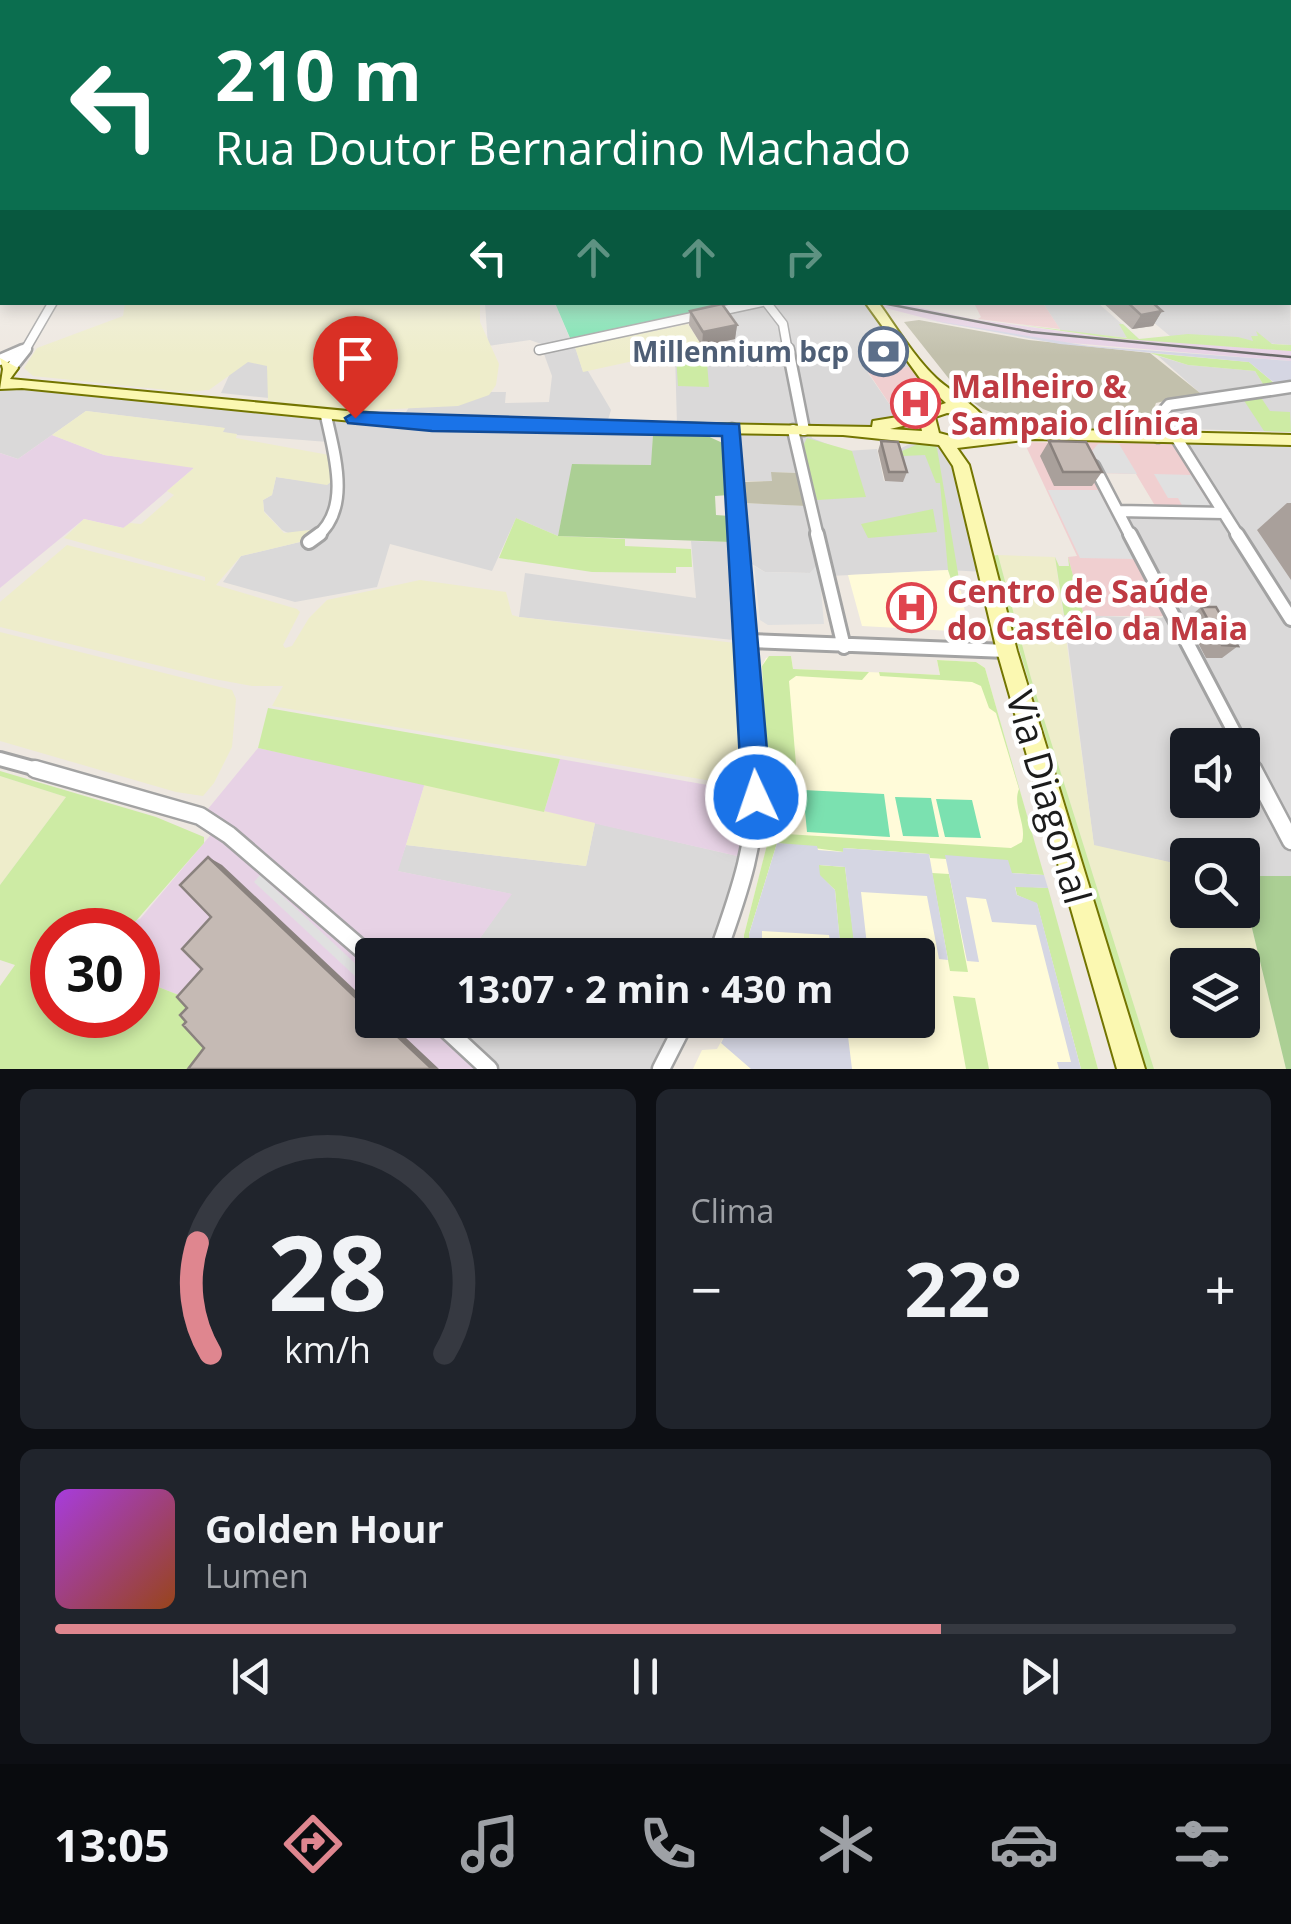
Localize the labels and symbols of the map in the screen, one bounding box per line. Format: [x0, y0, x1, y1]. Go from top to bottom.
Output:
pin [313, 316, 398, 419]
bank icon: Millennium bcp [858, 325, 910, 377]
place label: Millennium bcp [632, 332, 849, 370]
place label: Malheiro & Sampaio clínica [951, 364, 1199, 444]
hospital icon: Malheiro & Sampaio clínica [890, 377, 942, 429]
place label: Centro de Saúde do Castêlo da Maia [947, 569, 1248, 649]
hospital icon: Centro de Saúde do Castêlo da Maia [886, 582, 938, 634]
street label: Via Diagonal [995, 685, 1105, 909]
position arrow [704, 745, 808, 849]
speed limit sign: 30 [30, 908, 160, 1038]

